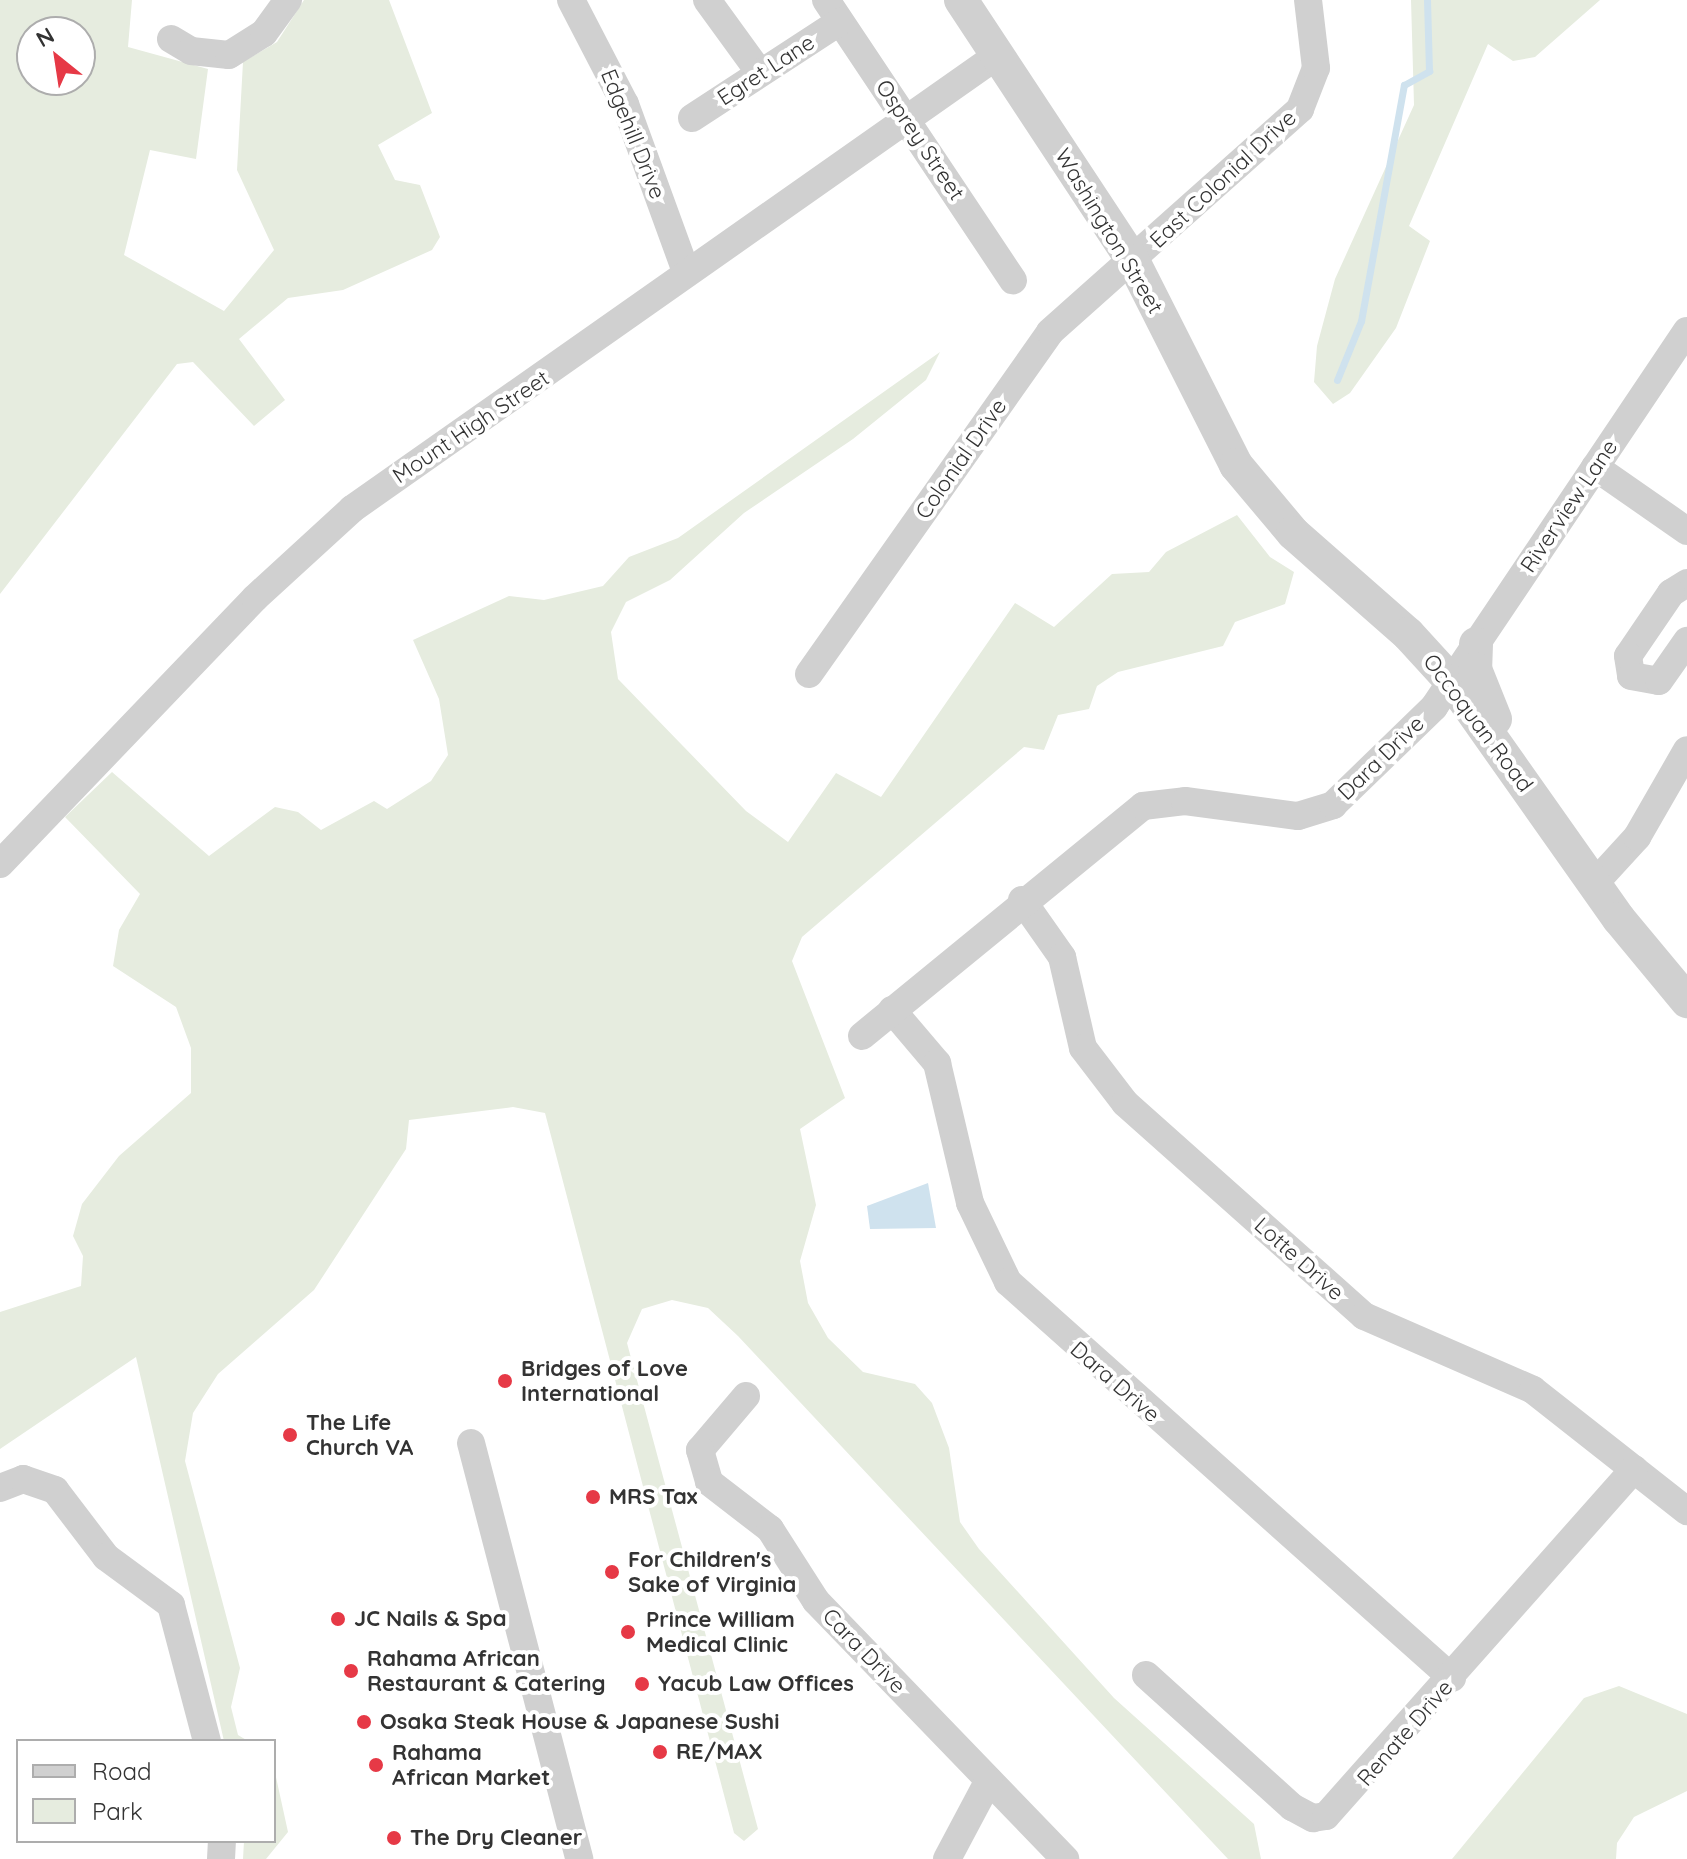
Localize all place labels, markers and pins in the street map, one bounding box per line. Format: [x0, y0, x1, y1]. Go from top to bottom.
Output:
place label: Bridges of Love International [521, 1355, 688, 1406]
marker: Bridges of Love International [496, 1372, 514, 1390]
place label: The Life Church VA [306, 1409, 413, 1460]
marker: The Life Church VA [281, 1426, 299, 1444]
place label: MRS Tax [609, 1484, 698, 1510]
marker: MRS Tax [584, 1488, 602, 1506]
place label: For Children's Sake of Virginia [628, 1546, 796, 1598]
marker: For Children's Sake of Virginia [603, 1563, 621, 1581]
place label: JC Nails & Spa [354, 1606, 507, 1632]
place label: Prince William Medical Clinic [646, 1606, 795, 1658]
marker: JC Nails & Spa [329, 1610, 347, 1628]
marker: Prince William Medical Clinic [617, 1621, 639, 1643]
place label: Rahama African Restaurant & Catering [367, 1645, 606, 1696]
marker: Rahama African Restaurant & Catering [342, 1662, 360, 1680]
place label: Yacub Law Offices [658, 1671, 854, 1697]
marker: Yacub Law Offices [633, 1675, 651, 1693]
place label: Osaka Steak House & Japanese Sushi [380, 1709, 779, 1735]
marker: Osaka Steak House & Japanese Sushi [355, 1713, 373, 1731]
place label: Rahama African Market [392, 1739, 550, 1790]
place label: RE/MAX [676, 1739, 763, 1765]
marker: RE/MAX [651, 1743, 669, 1761]
marker: Rahama African Market [367, 1756, 385, 1774]
place label: The Dry Cleaner [410, 1825, 582, 1851]
marker: The Dry Cleaner [385, 1829, 403, 1847]

